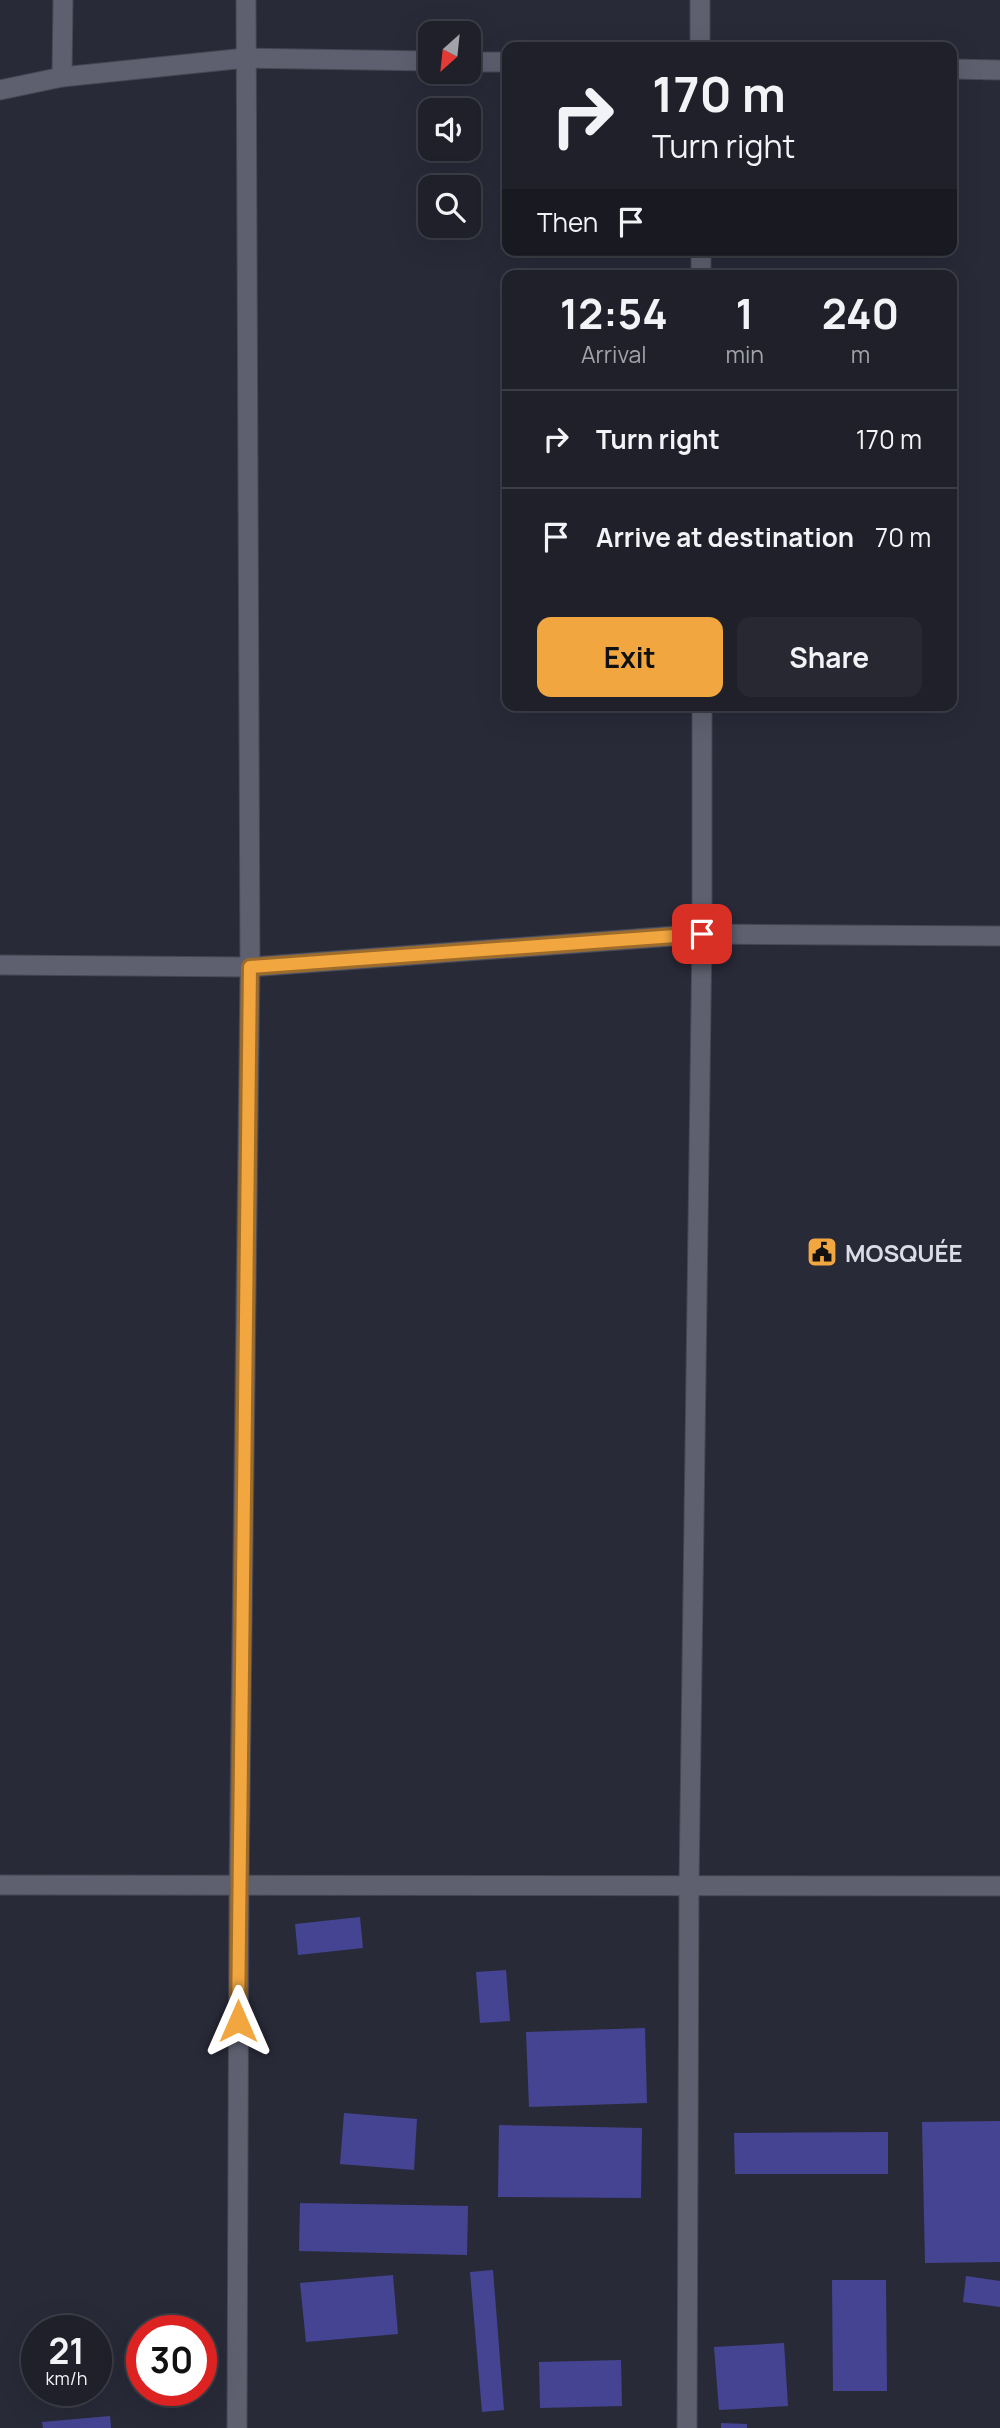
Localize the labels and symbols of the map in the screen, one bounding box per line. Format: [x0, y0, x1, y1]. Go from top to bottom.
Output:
north arrow [418, 21, 481, 84]
pin [672, 904, 732, 964]
public building icon: MOSQUÉE [805, 1235, 839, 1269]
place label: MOSQUÉE [845, 1236, 963, 1269]
position arrow [201, 1984, 275, 2058]
speed limit sign: 30 [126, 2315, 217, 2406]

